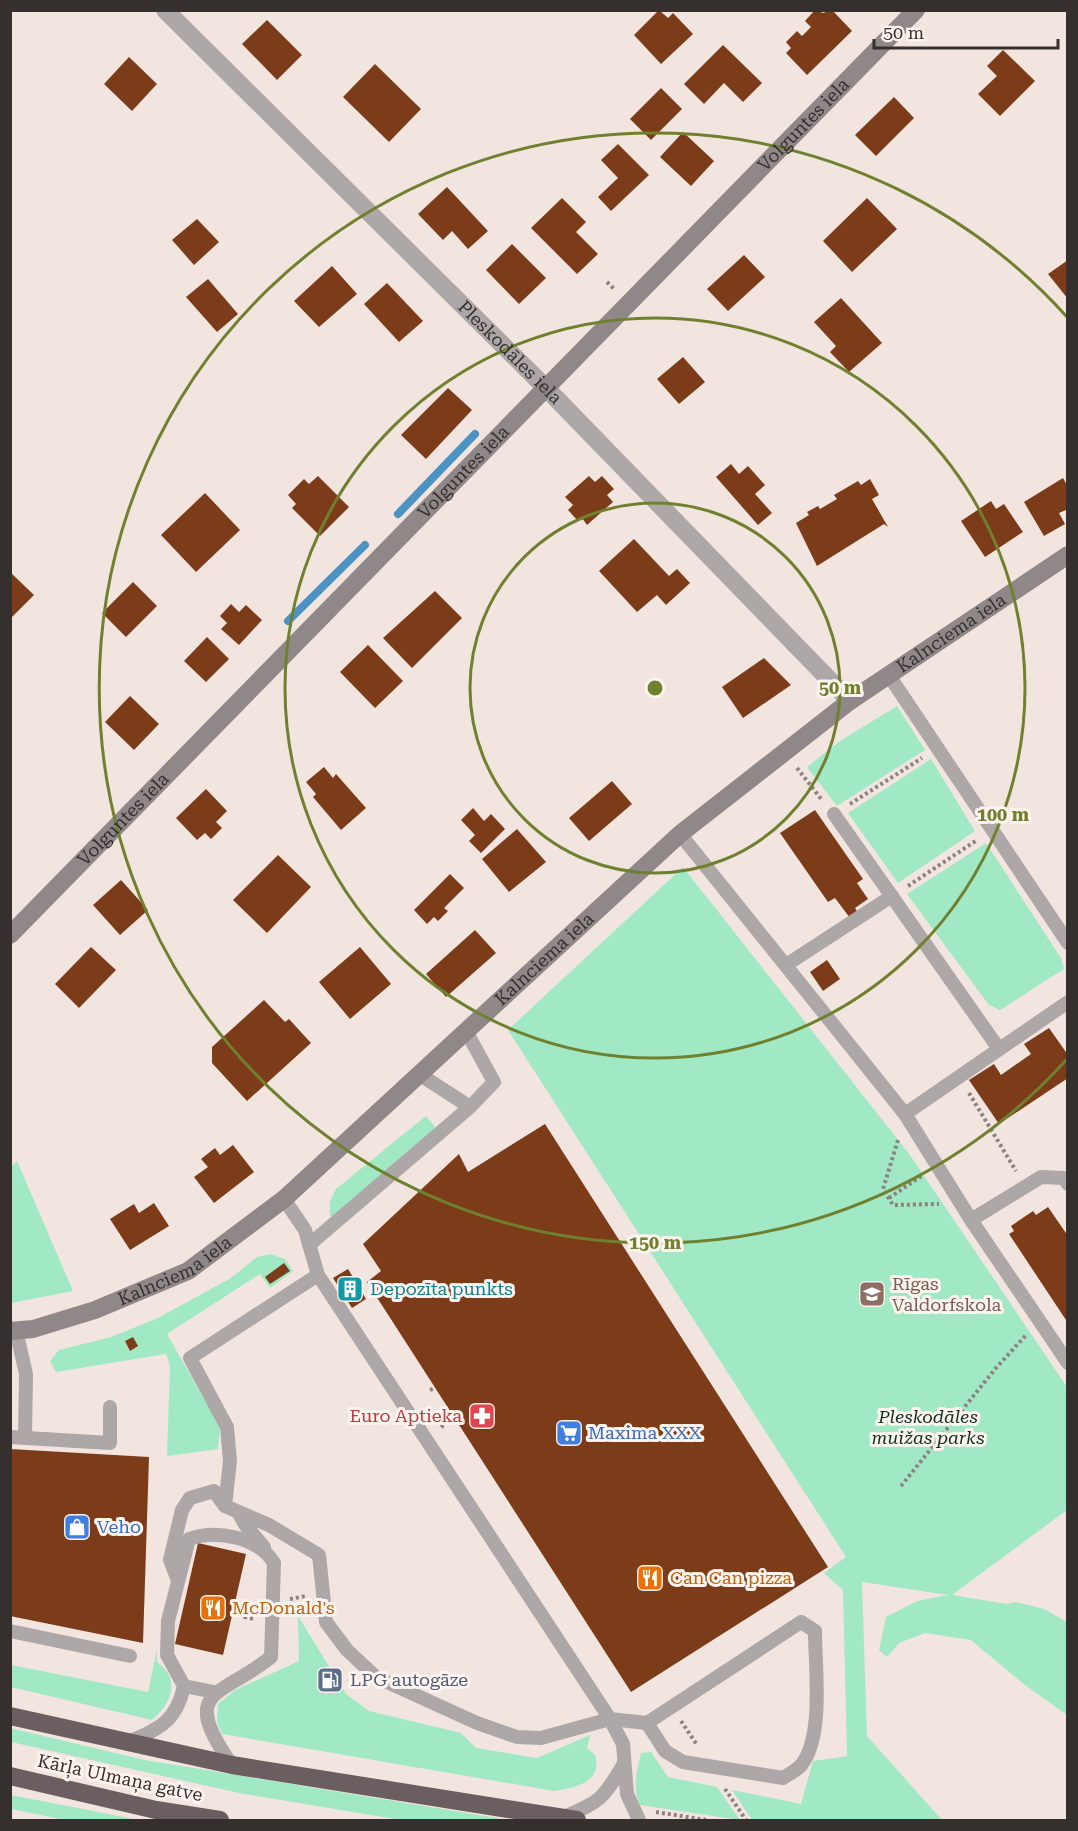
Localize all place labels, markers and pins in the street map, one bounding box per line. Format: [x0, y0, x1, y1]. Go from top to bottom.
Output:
centre of rings [645, 678, 665, 698]
place label: Rīgas Valdorfskola [892, 1273, 1002, 1315]
building icon: Depozīta punkts [335, 1274, 365, 1304]
place label: Depozīta punkts [370, 1278, 513, 1299]
school or university icon: Rīgas Valdorfskola [857, 1279, 887, 1309]
pharmacy icon: Euro Aptieka [467, 1401, 497, 1431]
place label: Euro Aptieka [350, 1405, 462, 1426]
supermarket icon: Maxima XXX [554, 1418, 584, 1448]
place label: Maxima XXX [588, 1422, 702, 1443]
shop icon: Veho [62, 1512, 92, 1542]
place label: Veho [97, 1516, 141, 1537]
restaurant icon: Can Can pizza [635, 1563, 665, 1593]
place label: Can Can pizza [670, 1567, 792, 1588]
restaurant icon: McDonald's [198, 1593, 228, 1623]
place label: McDonald's [232, 1597, 335, 1618]
fuel station icon: LPG autogāze [315, 1665, 345, 1695]
place label: LPG autogāze [350, 1669, 468, 1690]

